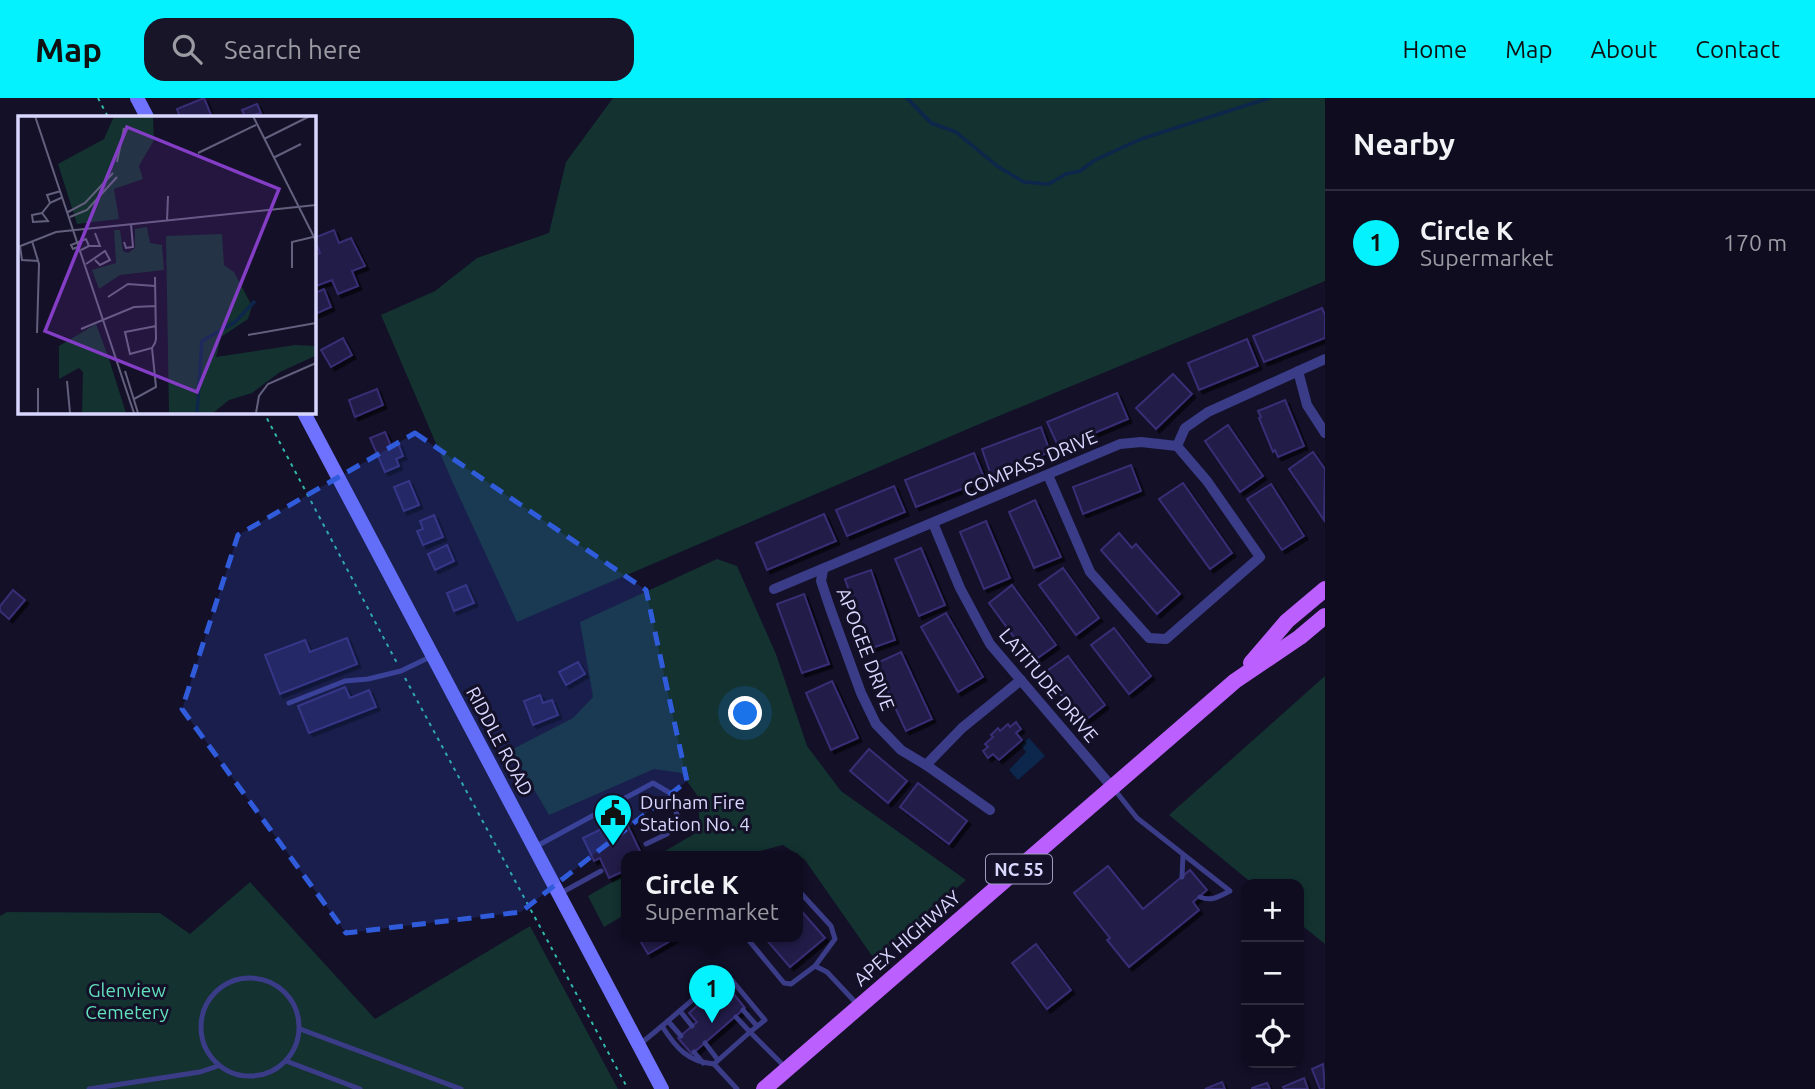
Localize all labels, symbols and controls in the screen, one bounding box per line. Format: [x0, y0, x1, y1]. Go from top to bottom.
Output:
search box [144, 18, 634, 81]
icon: search [168, 30, 206, 68]
text: Map [35, 31, 102, 68]
text: Search here [224, 35, 362, 64]
text: Home [1402, 36, 1467, 63]
text: Map [1505, 36, 1552, 63]
text: About [1590, 36, 1657, 63]
text: Contact [1695, 36, 1780, 63]
inset map [18, 116, 315, 413]
text: Nearby [1353, 127, 1455, 161]
text: Circle K [1420, 216, 1513, 245]
text: 1 [1370, 230, 1382, 255]
text: 170 m [1723, 230, 1787, 255]
text: Supermarket [1420, 245, 1553, 270]
street label: COMPASS DRIVE [960, 425, 1100, 501]
street label: APOGEE DRIVE [833, 585, 899, 713]
street label: LATITUDE DRIVE [995, 624, 1103, 746]
street label: RIDDLE ROAD [462, 683, 538, 799]
your location [728, 696, 762, 730]
place label: Durham Fire Station No. 4 [640, 791, 750, 835]
public building icon: Durham Fire Station No. 4 [592, 792, 634, 847]
popup [621, 851, 803, 942]
road number: NC 55 [986, 854, 1052, 884]
text: Circle K [645, 870, 739, 899]
map controls [1241, 879, 1304, 1068]
button: + [1241, 879, 1304, 942]
street label: APEX HIGHWAY [849, 886, 965, 990]
text: Supermarket [645, 899, 779, 924]
button: − [1241, 942, 1304, 1005]
pin: 1 [689, 965, 735, 1023]
park label: Glenview Cemetery [85, 979, 169, 1023]
button: locate [1241, 1005, 1304, 1068]

